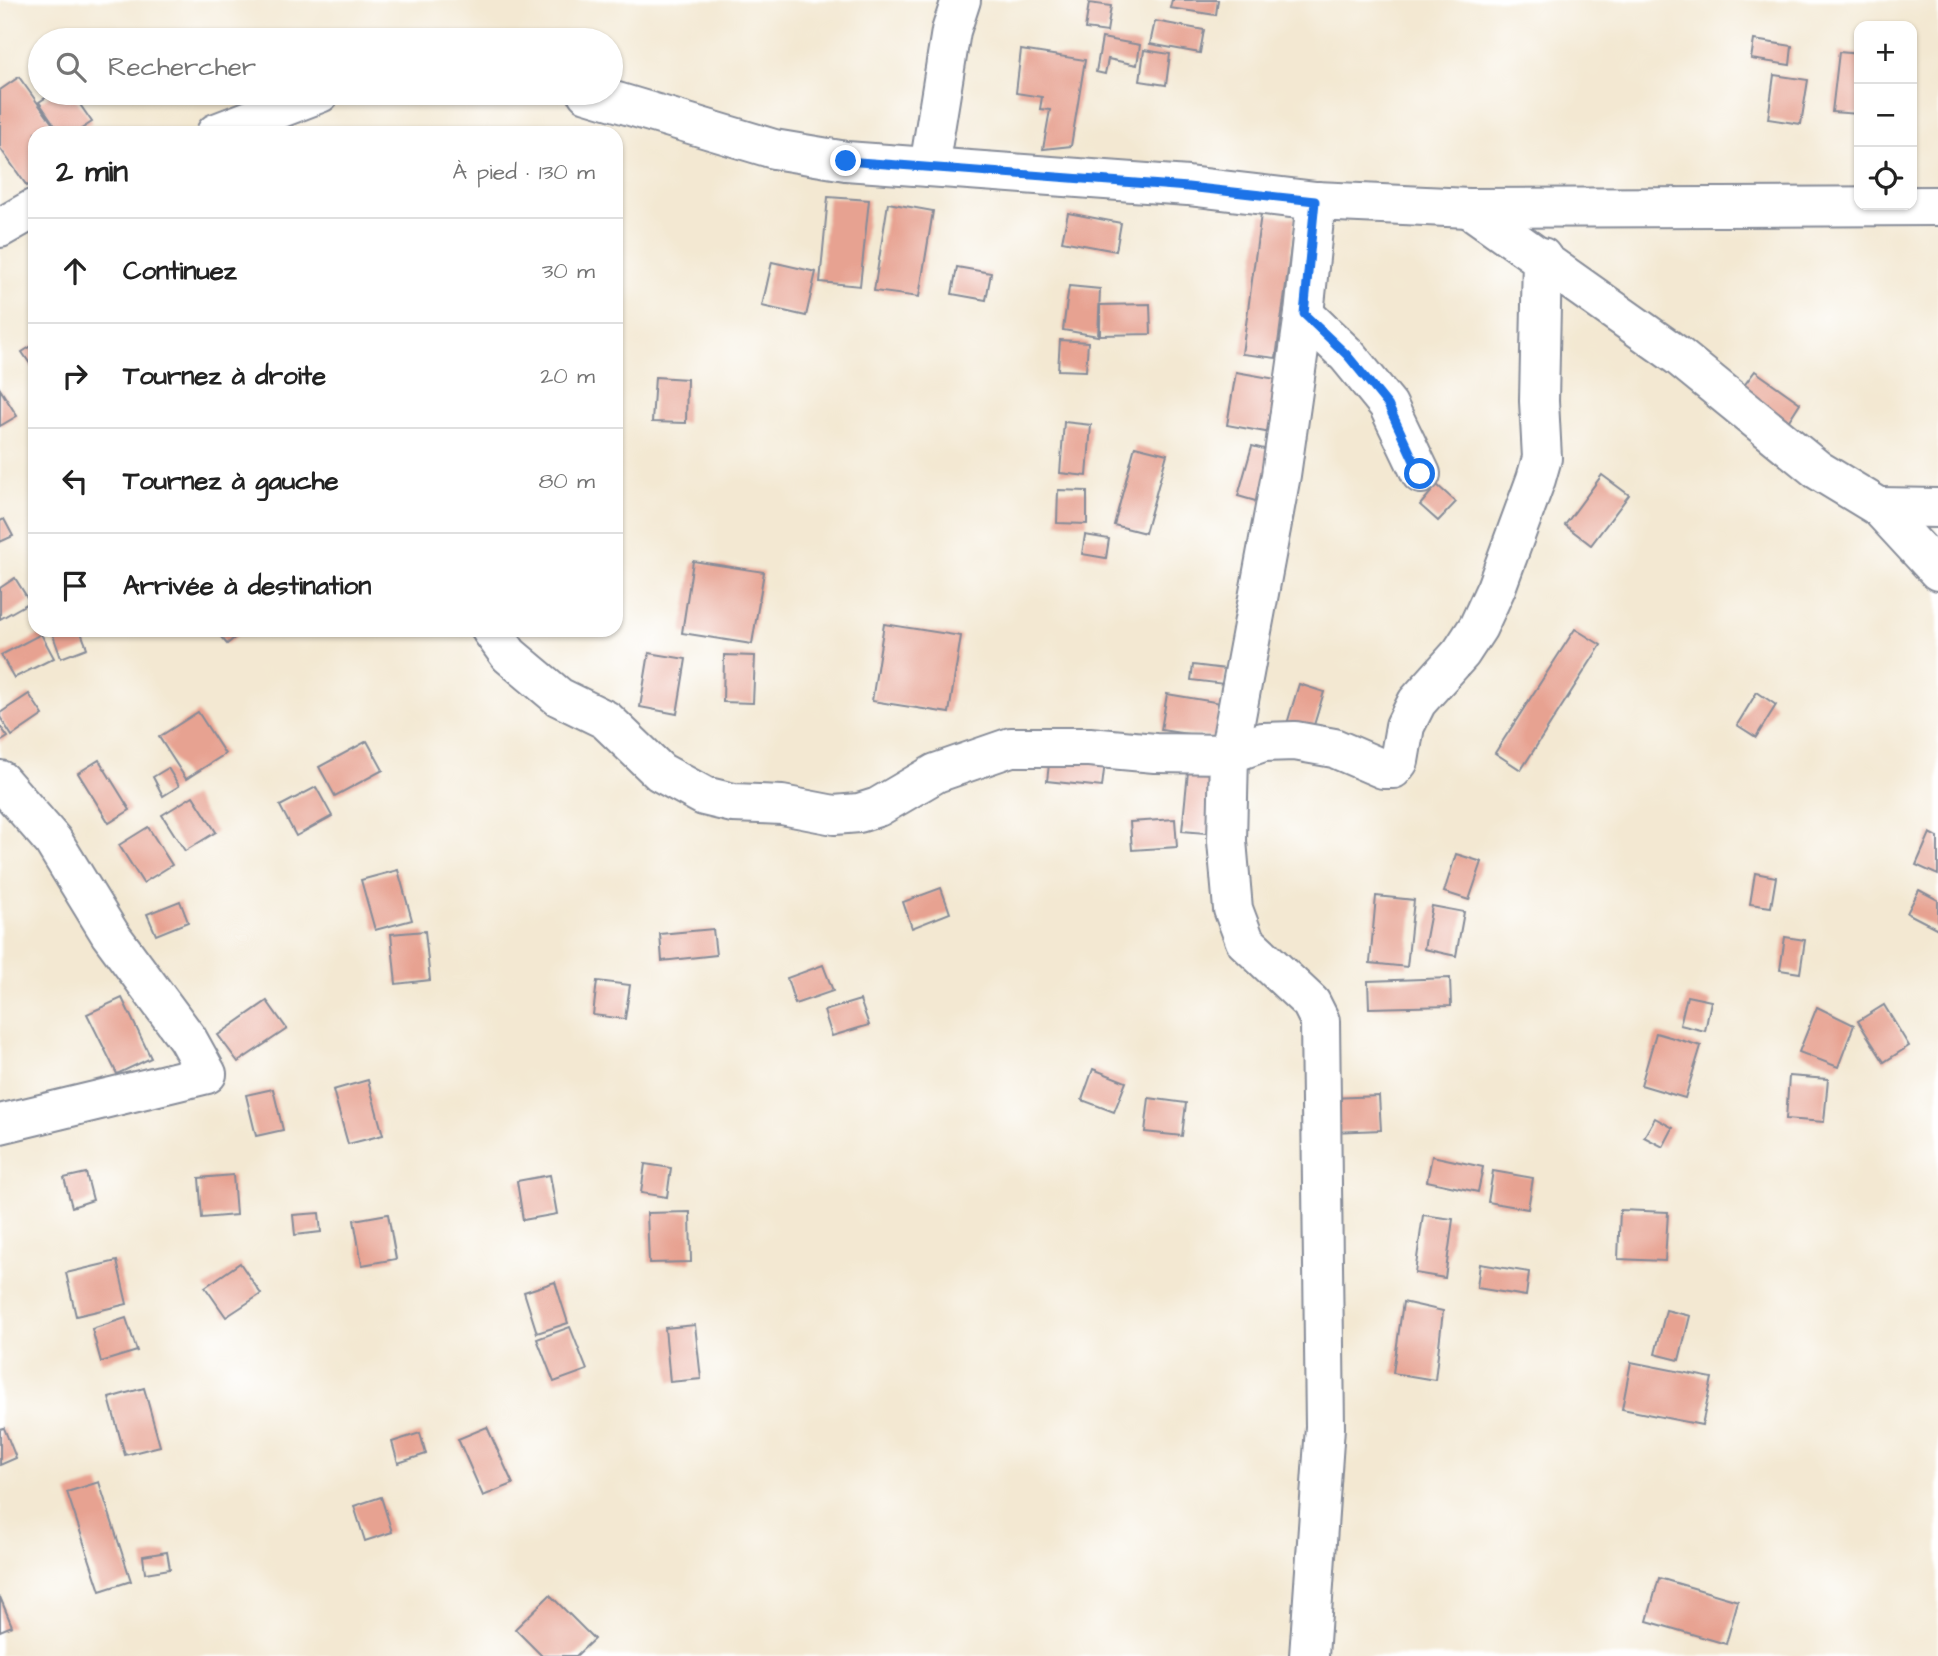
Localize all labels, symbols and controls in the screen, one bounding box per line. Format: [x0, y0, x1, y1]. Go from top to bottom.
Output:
map controls [1854, 21, 1917, 210]
button: + [1854, 21, 1917, 84]
search box [28, 28, 623, 105]
icon: search [52, 48, 90, 86]
text: Rechercher [108, 49, 256, 85]
button: − [1854, 84, 1917, 147]
route end [830, 145, 861, 176]
button: locate [1854, 147, 1917, 210]
text: 2 min [56, 151, 128, 193]
text: À pied · 130 m [453, 156, 595, 188]
icon: ahead [56, 252, 94, 290]
text: Continuez [123, 253, 237, 289]
text: 30 m [542, 255, 595, 287]
icon: right [56, 357, 94, 395]
text: Tournez à droite [123, 358, 326, 394]
text: 20 m [540, 360, 595, 392]
route start [1404, 458, 1435, 489]
icon: left [56, 462, 94, 500]
text: Tournez à gauche [123, 463, 339, 499]
text: 80 m [538, 465, 595, 497]
icon: arrive [56, 567, 94, 605]
text: Arrivée à destination [123, 568, 371, 604]

